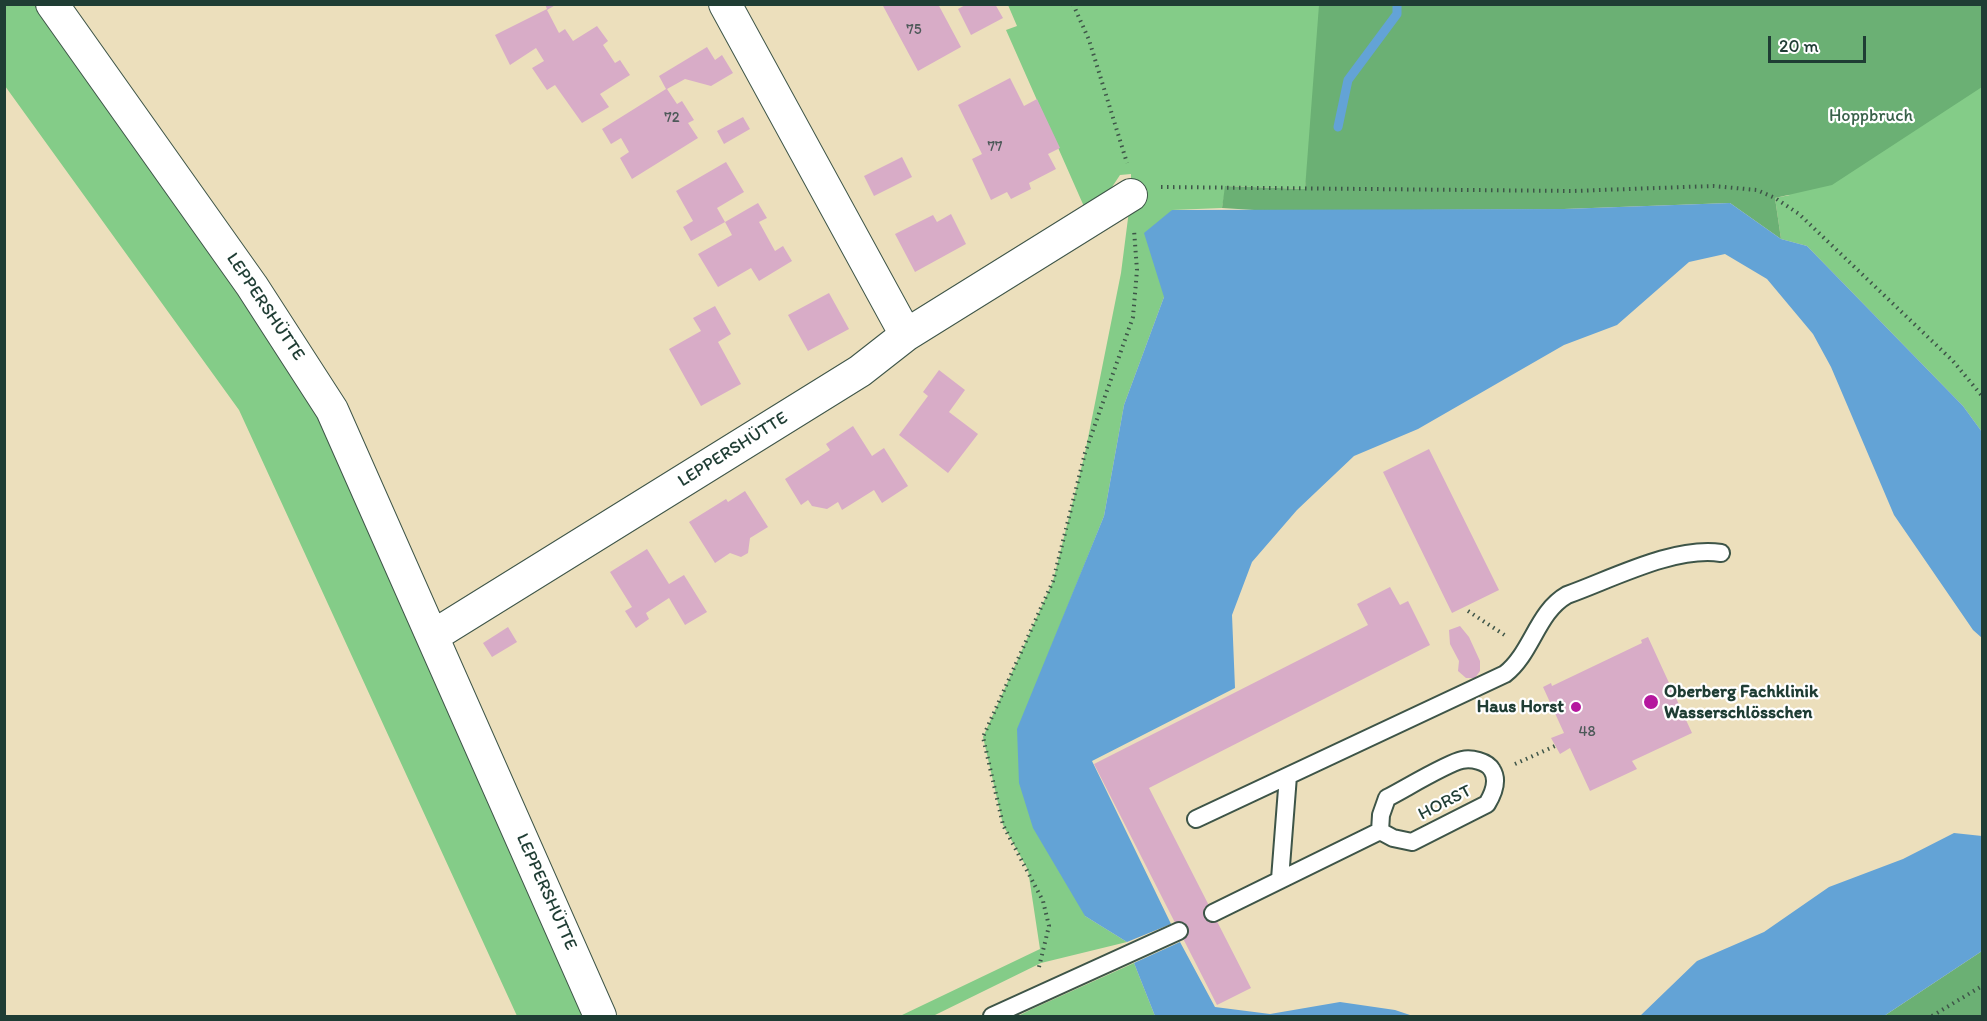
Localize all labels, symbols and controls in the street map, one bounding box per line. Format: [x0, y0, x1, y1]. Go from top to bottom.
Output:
house number: 75 [906, 21, 922, 39]
scale bar [1771, 24, 1868, 62]
text: 20 m [1779, 35, 1819, 57]
park label: Hoppbruch [1829, 105, 1913, 127]
house number: 72 [664, 109, 680, 127]
house number: 77 [988, 138, 1002, 156]
street label: LEPPERSHÜTTE [221, 249, 309, 365]
street label: LEPPERSHÜTTE [674, 408, 792, 492]
place label: Oberberg Fachklinik Wasserschlösschen [1664, 681, 1818, 724]
marker: Oberberg Fachklinik Wasserschlösschen [1642, 693, 1660, 711]
place label: Haus Horst [1477, 696, 1564, 718]
marker: Haus Horst [1569, 700, 1583, 714]
house number: 48 [1578, 723, 1596, 741]
street label: HORST [1415, 780, 1475, 826]
street label: LEPPERSHÜTTE [511, 830, 581, 954]

